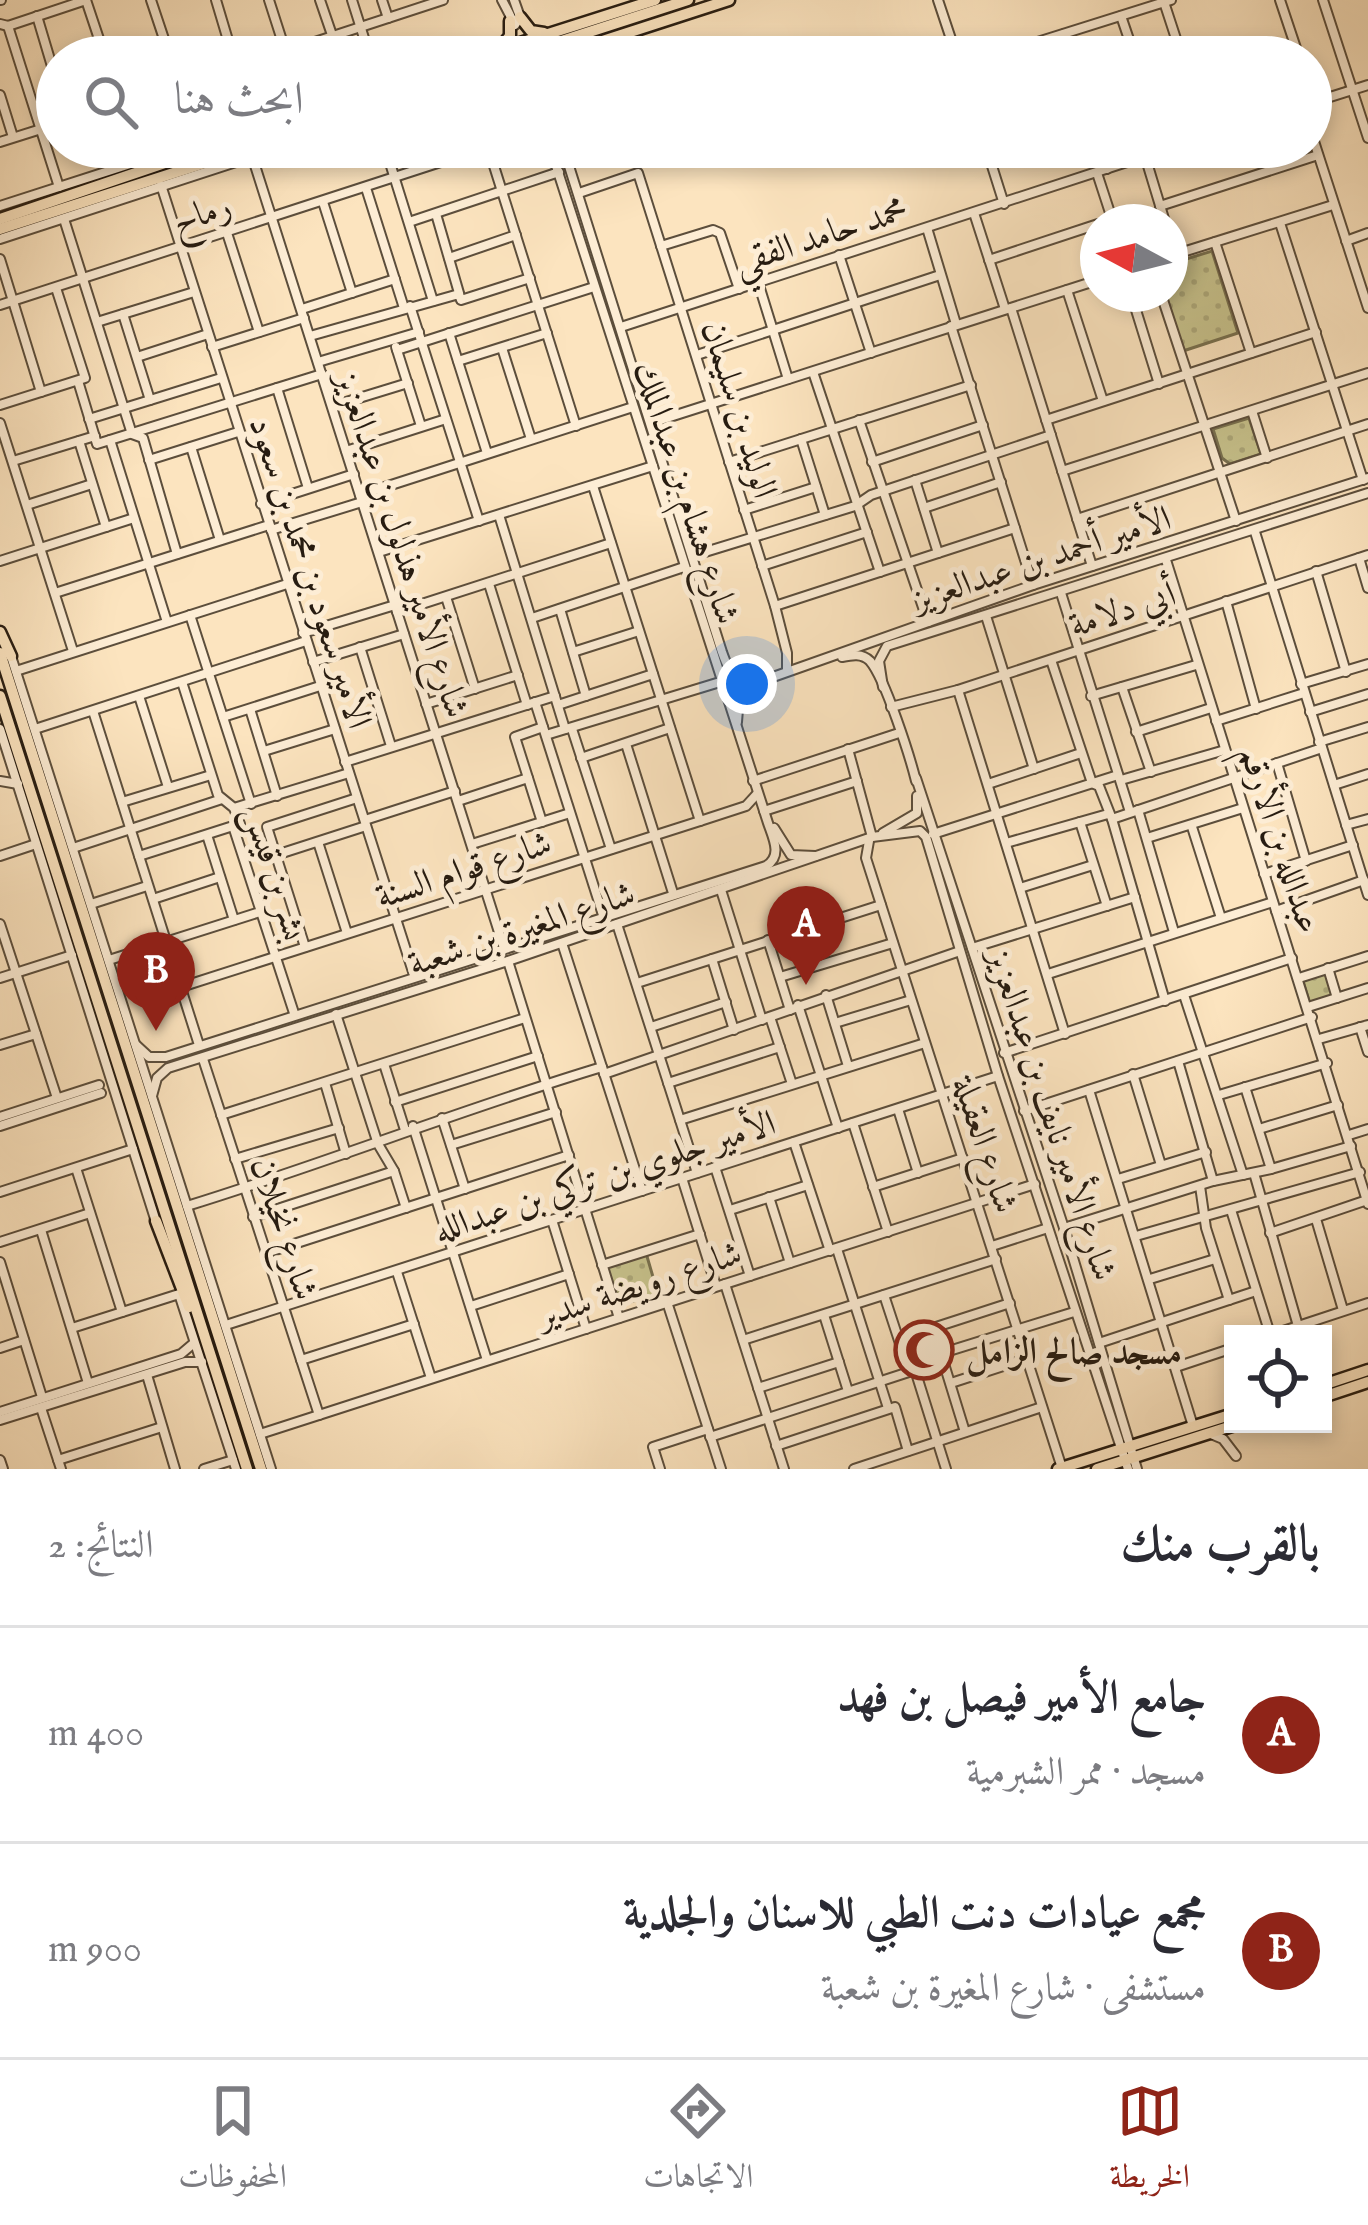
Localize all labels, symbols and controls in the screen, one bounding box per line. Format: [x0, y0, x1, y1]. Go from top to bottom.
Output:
search box [36, 36, 1332, 168]
icon: search [78, 69, 144, 135]
text: ابحث هنا [174, 72, 304, 129]
street label: رماح [166, 184, 240, 253]
street label: محمد حامد الفقي [728, 187, 917, 296]
north arrow [1080, 204, 1188, 312]
street label: الوليد بن سليمان [689, 316, 787, 504]
street label: شارع هشام بن عبدالملك [615, 355, 749, 632]
street label: شارع الأمير هذلول بن عبدالعزيز [317, 361, 483, 726]
street label: الأمير سعود بن محمد بن سعود [237, 410, 385, 735]
street label: الأمير أحمد بن عبدالعزيز [902, 493, 1177, 625]
street label: أبي دلامة [1062, 568, 1184, 653]
your location [717, 654, 777, 714]
street label: عبدالله بن الأرقم [1220, 739, 1335, 942]
street label: بشر بن قيس [231, 800, 318, 946]
street label: شارع قوام السنة [370, 821, 560, 927]
street label: شارع المغيرة بن شعبة [403, 872, 643, 993]
pin: A [767, 886, 845, 985]
pin: B [117, 932, 195, 1031]
street label: شارع الأمير نايف بن عبدالعزيز [970, 938, 1130, 1288]
street label: شارع العقيلة [935, 1069, 1028, 1221]
street label: الأمير جلوي بن تركي بن عبدالله [427, 1097, 783, 1259]
street label: شارع نخيلان [234, 1152, 328, 1308]
street label: شارع رويضة سدير [528, 1231, 750, 1347]
mosque icon: مسجد صالح الزامل [893, 1319, 955, 1381]
map controls [1224, 1325, 1332, 1433]
button: locate [1224, 1325, 1332, 1433]
place label: مسجد صالح الزامل [966, 1330, 1182, 1382]
text: بالقرب منك [1120, 1514, 1320, 1579]
text: النتائج: 2 [48, 1522, 154, 1571]
text: جامع الأمير فيصل بن فهد [837, 1670, 1206, 1727]
text: 400 m [48, 1710, 144, 1759]
text: A [1268, 1710, 1294, 1759]
text: مسجد · ممر الشبرمية [966, 1749, 1206, 1798]
text: مجمع عيادات دنت الطبي للاسنان والجلدية [623, 1886, 1206, 1943]
text: 900 m [48, 1926, 142, 1975]
text: B [1268, 1926, 1294, 1975]
text: مستشفى · شارع المغيرة بن شعبة [821, 1965, 1206, 2014]
tab: المحفوظات [178, 2078, 287, 2208]
tab: الاتجاهات [643, 2078, 753, 2208]
tab: الخريطة [1110, 2078, 1190, 2208]

